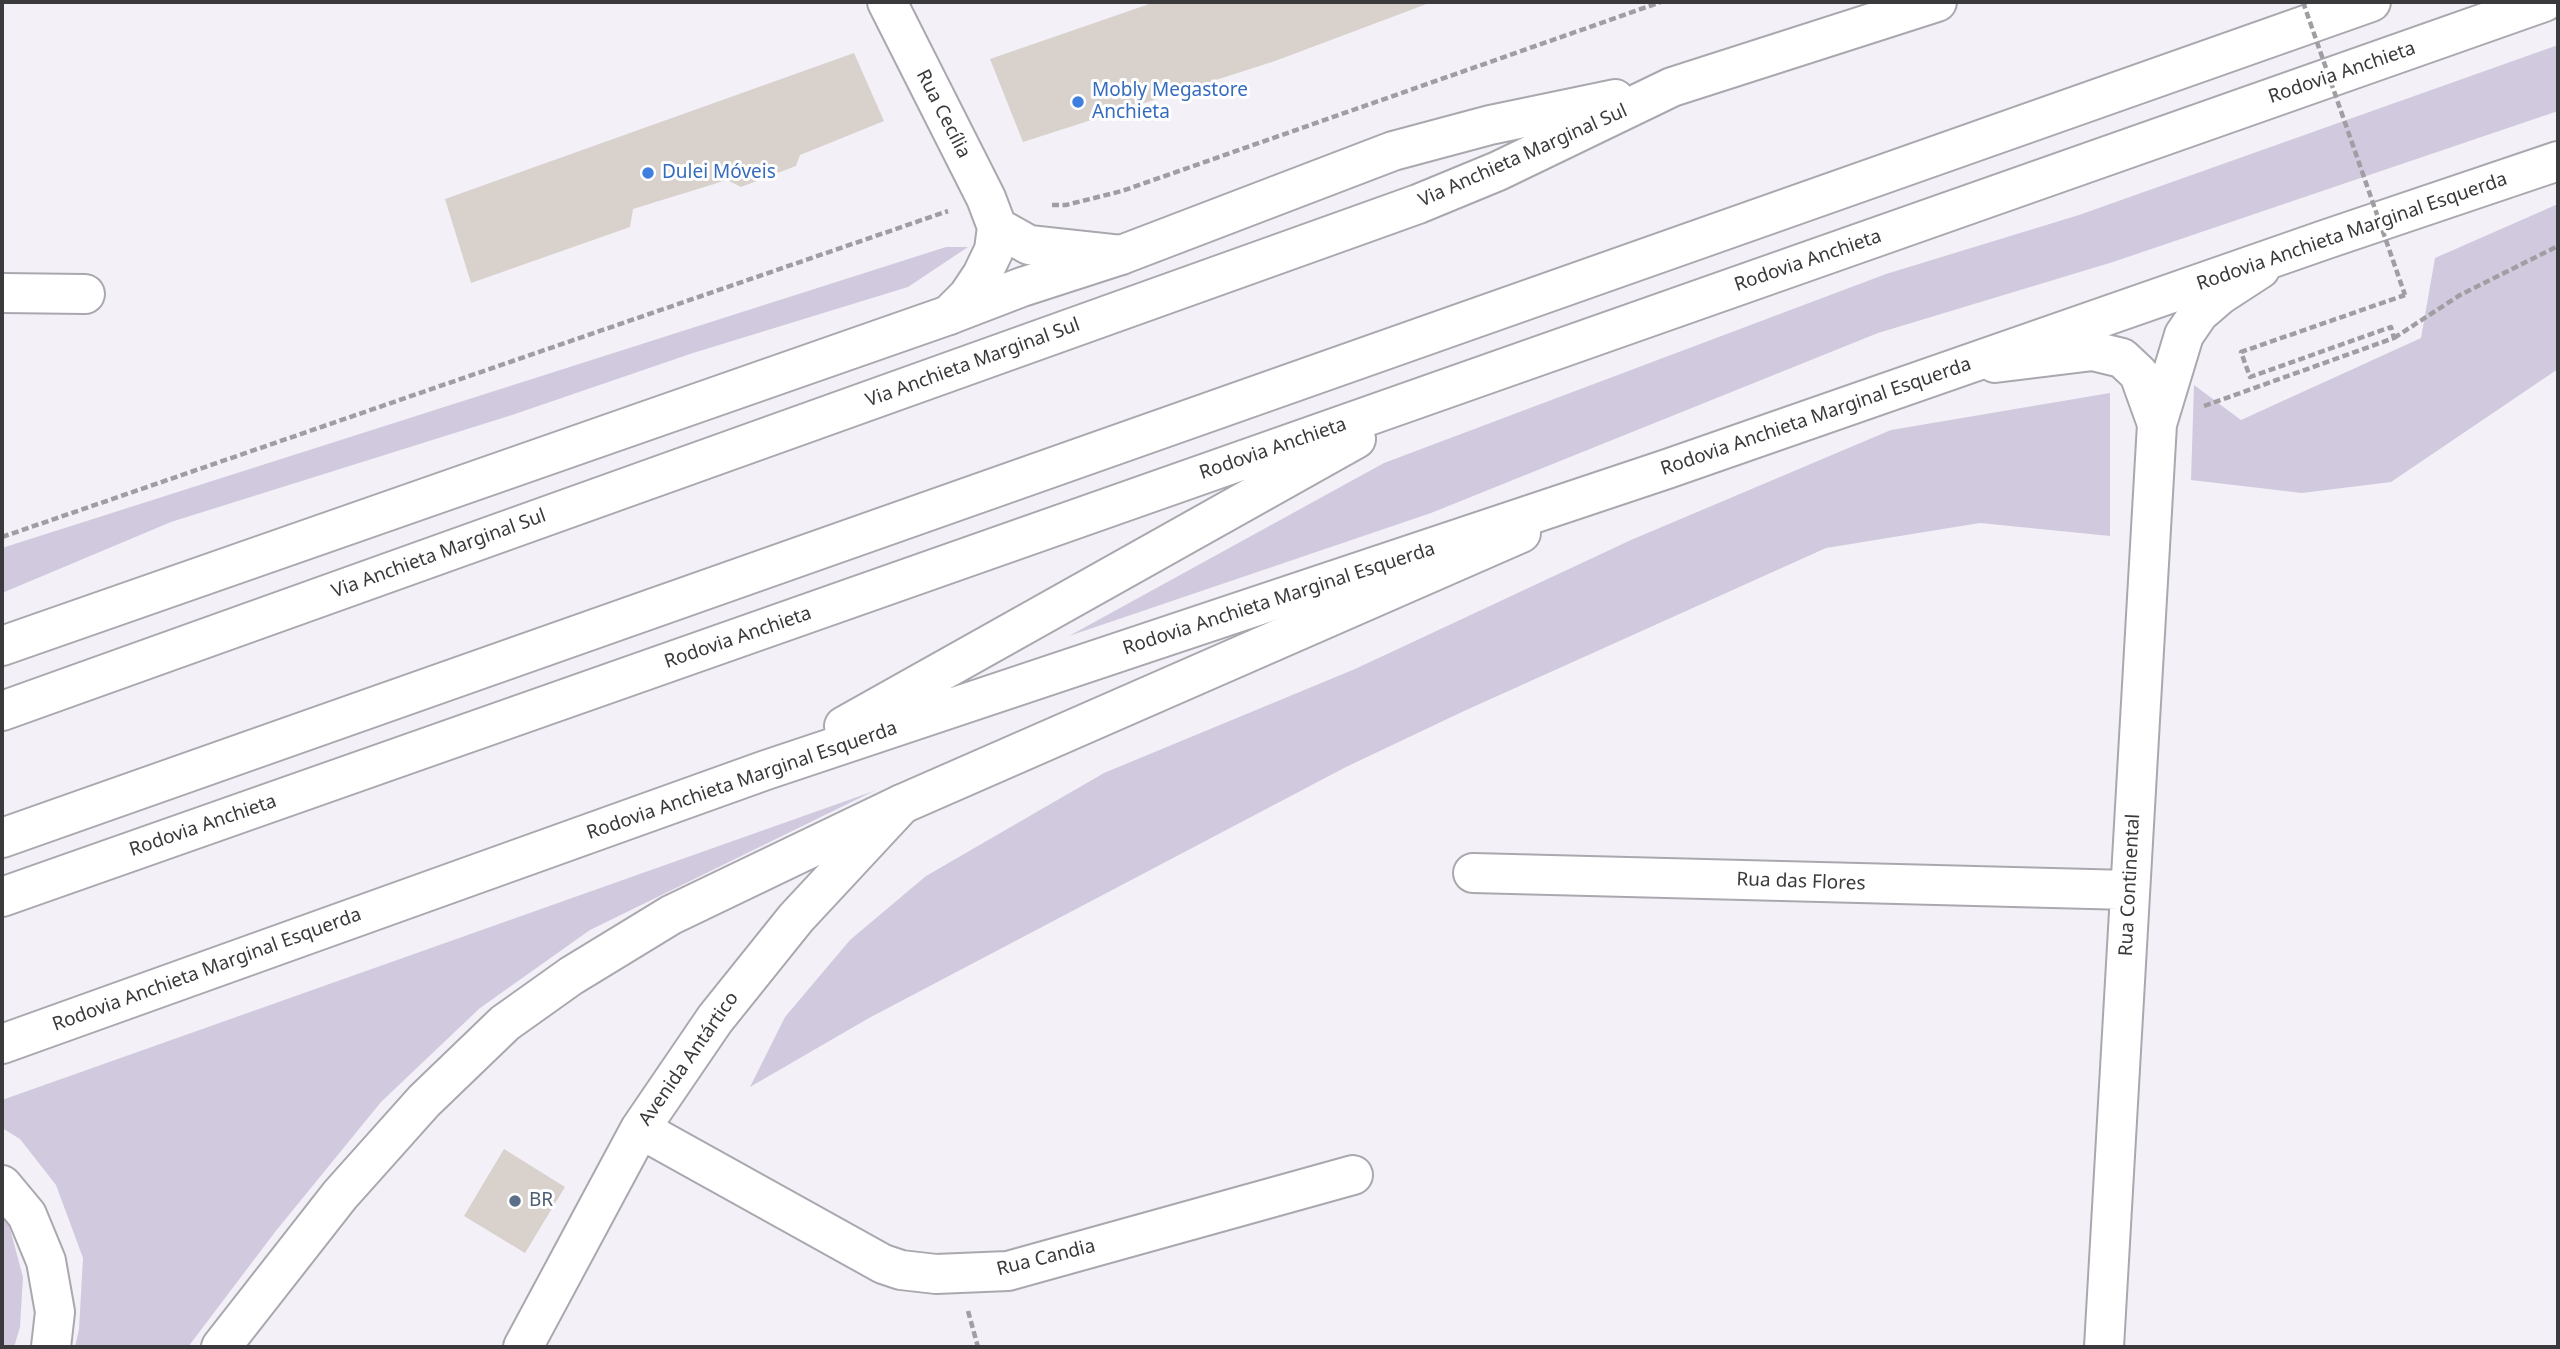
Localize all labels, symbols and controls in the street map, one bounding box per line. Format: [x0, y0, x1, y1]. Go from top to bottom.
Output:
street label: Rodovia Anchieta [2265, 37, 2419, 109]
street label: Rua Cecília [911, 66, 975, 162]
place label: Mobly Megastore Anchieta [1092, 80, 1248, 124]
marker: Mobly Megastore Anchieta [1070, 94, 1086, 110]
street label: Via Anchieta Marginal Sul [1415, 100, 1631, 212]
place label: Dulei Móveis [662, 162, 776, 184]
marker: Dulei Móveis [640, 165, 656, 181]
street label: Rodovia Anchieta Marginal Esquerda [2194, 168, 2510, 296]
street label: Rodovia Anchieta [1731, 225, 1885, 297]
street label: Via Anchieta Marginal Sul [863, 314, 1083, 412]
street label: Rodovia Anchieta Marginal Esquerda [1658, 353, 1974, 481]
street label: Rodovia Anchieta [1196, 413, 1350, 485]
street label: Via Anchieta Marginal Sul [329, 505, 549, 603]
street label: Rodovia Anchieta Marginal Esquerda [1120, 538, 1438, 660]
street label: Rodovia Anchieta [661, 602, 815, 674]
street label: Rodovia Anchieta Marginal Esquerda [584, 717, 900, 845]
street label: Rodovia Anchieta [126, 790, 280, 862]
street label: Rua Continental [2115, 813, 2145, 957]
street label: Rua das Flores [1736, 868, 1866, 896]
street label: Rodovia Anchieta Marginal Esquerda [49, 903, 365, 1037]
street label: Avenida Antártico [634, 988, 744, 1130]
place label: BR [529, 1190, 553, 1212]
marker: BR [507, 1193, 523, 1209]
street label: Rua Candia [994, 1235, 1098, 1281]

